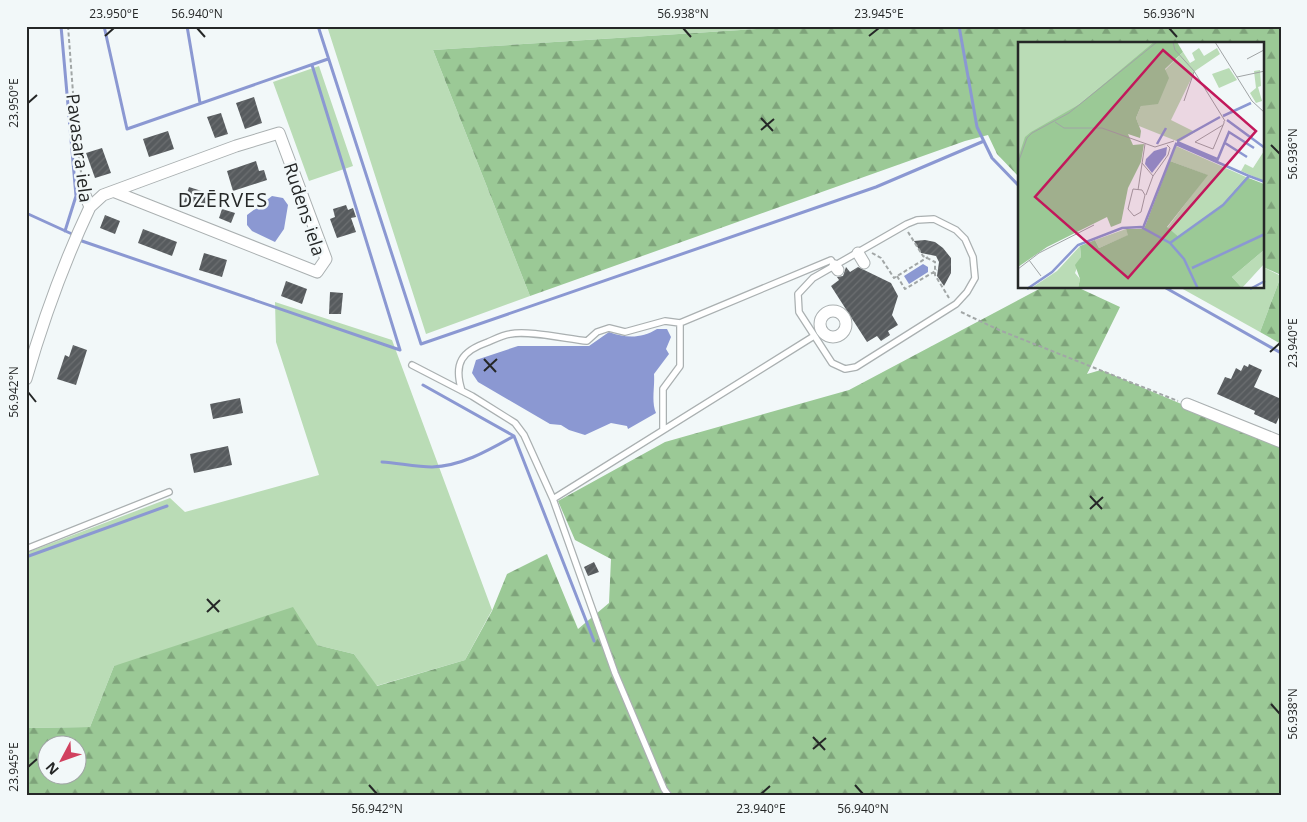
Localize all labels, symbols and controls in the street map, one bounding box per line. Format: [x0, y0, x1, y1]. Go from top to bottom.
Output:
text: 23.950°E [89, 5, 139, 22]
text: 56.940°N [171, 5, 223, 22]
text: 56.938°N [657, 5, 709, 22]
text: 23.945°E [854, 5, 904, 22]
text: 56.936°N [1143, 5, 1195, 22]
inset map [1018, 42, 1264, 289]
text: 23.950°E [5, 78, 22, 128]
street label: Pavasara iela [61, 92, 99, 204]
text: 56.936°N [1284, 128, 1301, 180]
street label: Rudens iela [279, 159, 331, 259]
district label: DZĒRVES [178, 186, 268, 213]
text: 23.940°E [1284, 318, 1301, 368]
text: 56.942°N [5, 366, 22, 418]
text: 56.938°N [1284, 688, 1301, 740]
north arrow [38, 734, 88, 784]
text: 23.945°E [5, 742, 22, 792]
text: N [41, 758, 63, 779]
text: 56.942°N [351, 800, 403, 817]
text: 23.940°E [736, 800, 786, 817]
text: 56.940°N [837, 800, 889, 817]

